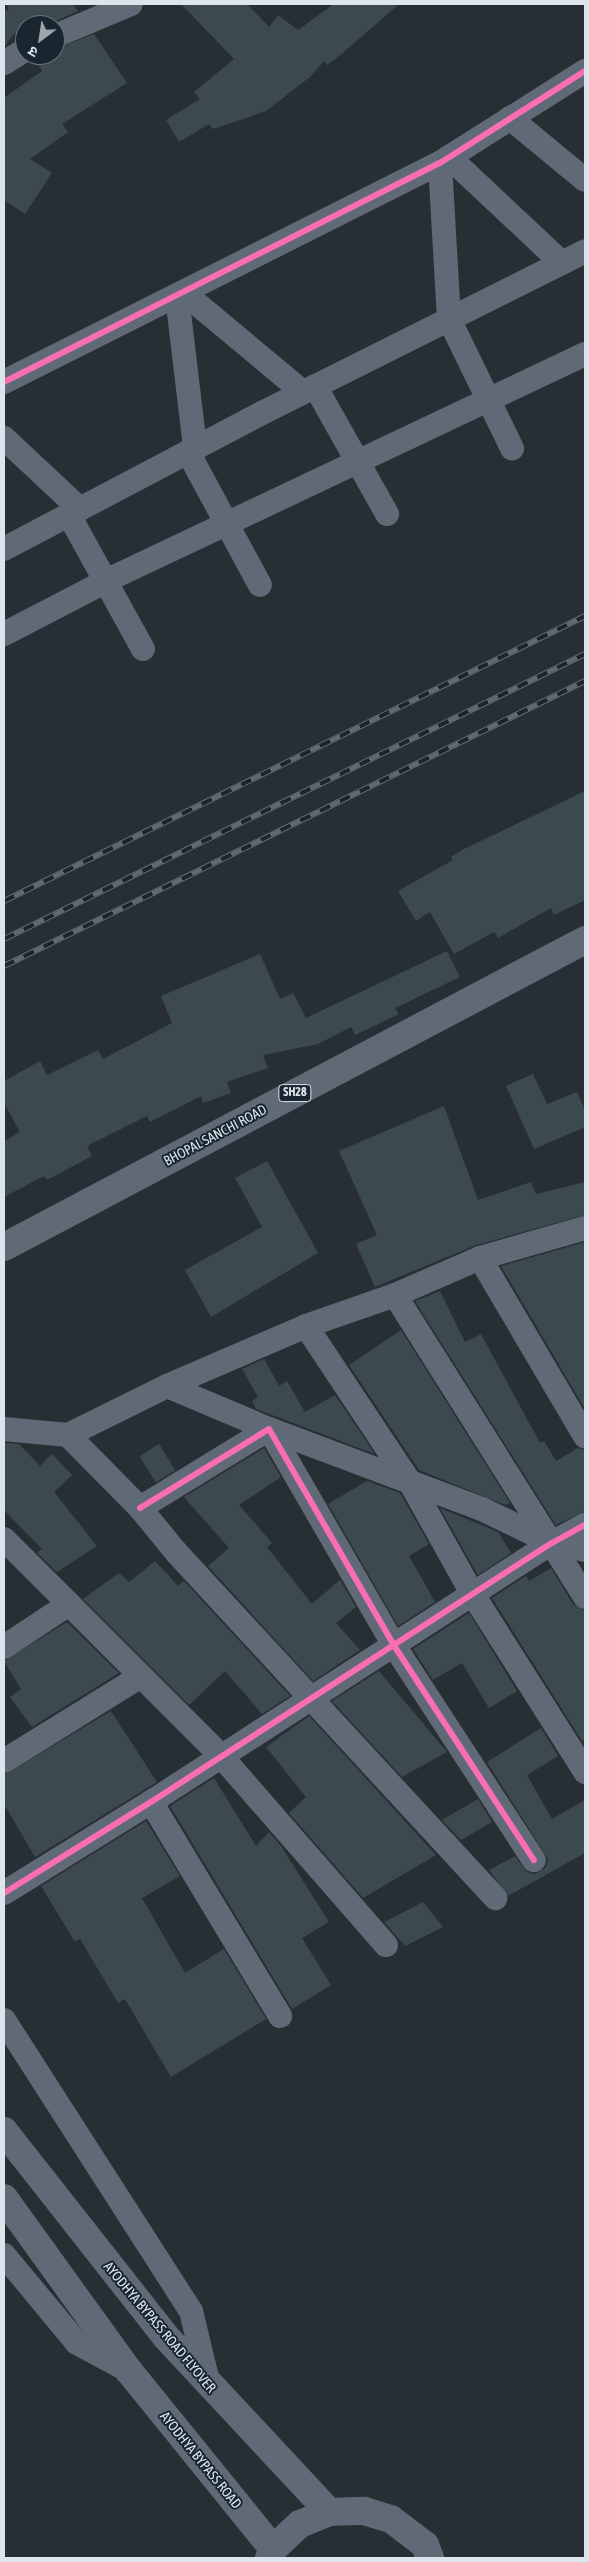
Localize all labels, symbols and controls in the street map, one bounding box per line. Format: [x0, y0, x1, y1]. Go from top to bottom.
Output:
north arrow [15, 15, 65, 65]
text: उ [25, 43, 40, 61]
road number: SH28 [278, 1084, 312, 1102]
street label: BHOPAL SANCHI ROAD [161, 1101, 269, 1169]
street label: AYODHYA BYPASS ROAD FLYOVER [100, 2258, 220, 2396]
street label: AYODHYA BYPASS ROAD [157, 2408, 245, 2512]

